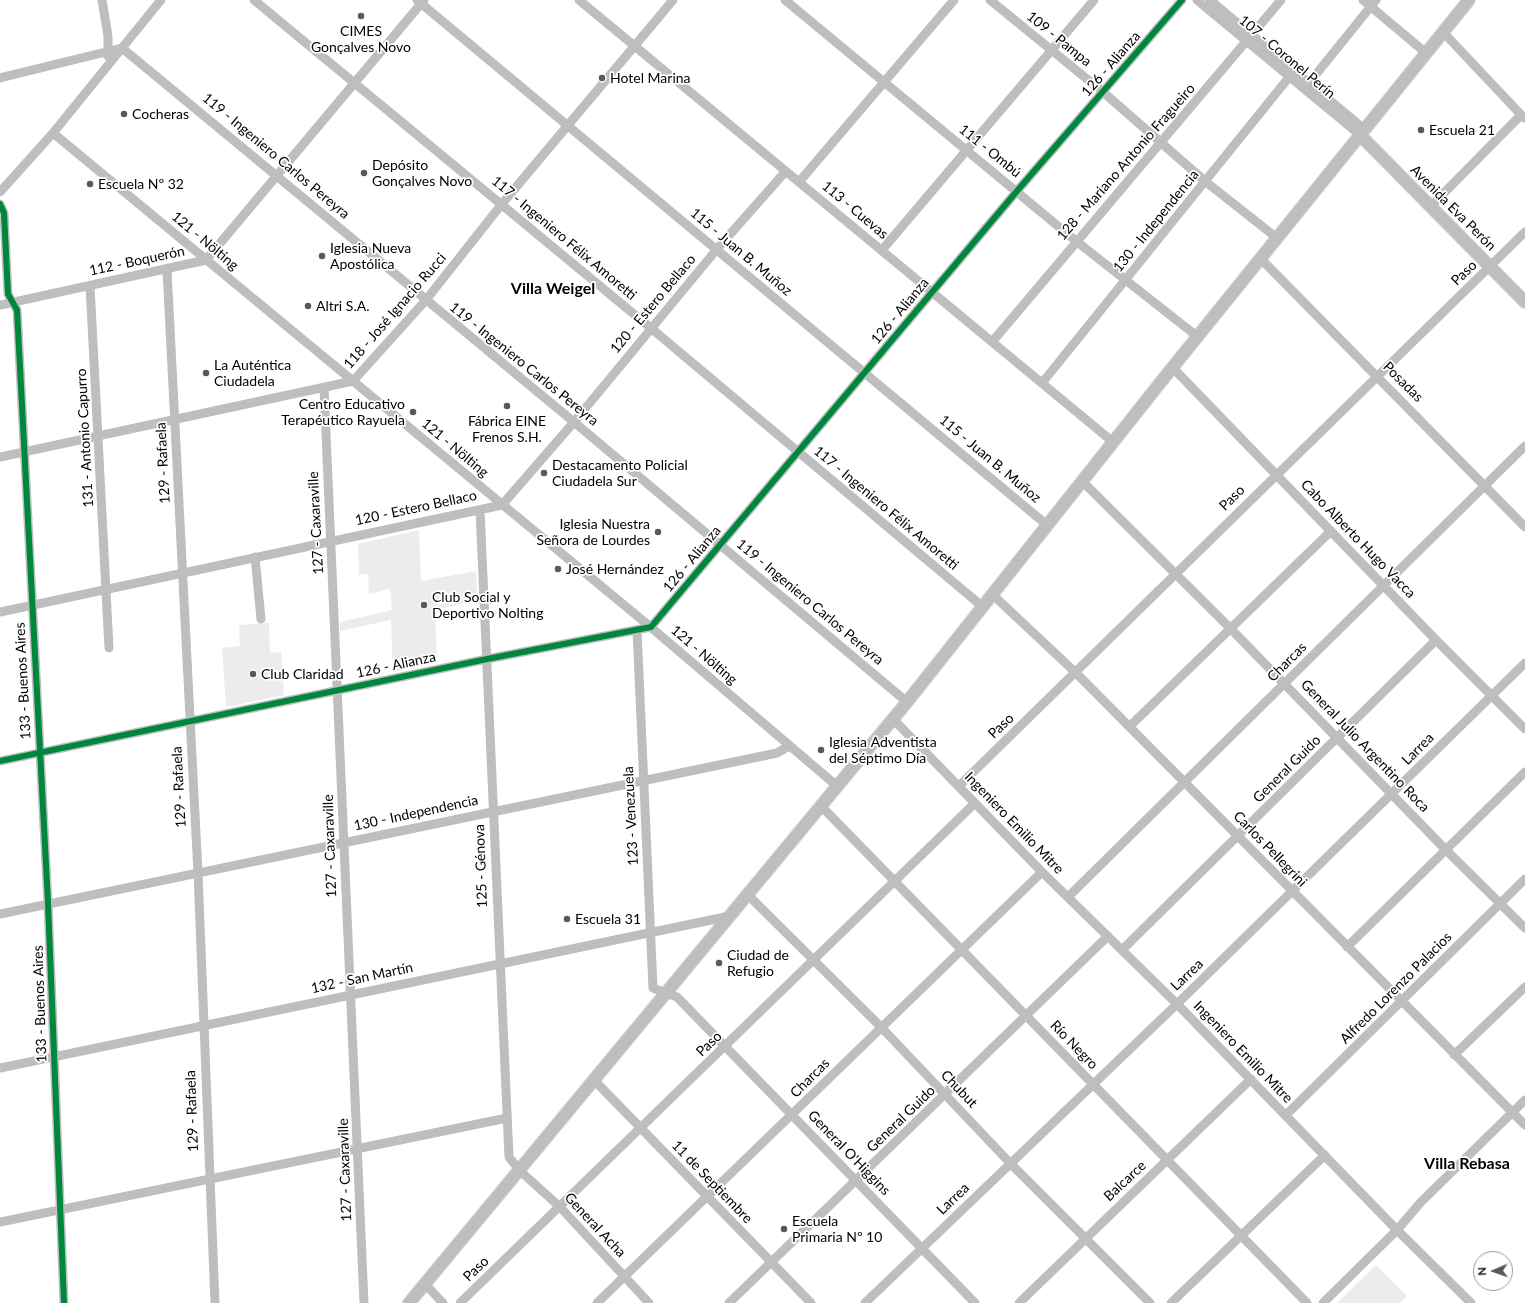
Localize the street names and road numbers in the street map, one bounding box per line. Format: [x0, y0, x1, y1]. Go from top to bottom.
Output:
street label: 109 - Pampa [1023, 8, 1095, 70]
street label: 107 - Coronel Perín [1235, 12, 1339, 102]
street label: 126 - Alianza [1078, 28, 1144, 100]
street label: 128 - Mariano Antonio Fragueiro [1053, 80, 1199, 244]
street label: 119 - Ingeniero Carlos Pereyra [199, 90, 353, 222]
street label: 111 - Ombú [956, 121, 1024, 181]
street label: Avenida Eva Perón [1407, 162, 1499, 254]
street label: 130 - Independencia [1110, 166, 1202, 276]
street label: 117 - Ingeniero Félix Amoretti [488, 172, 640, 304]
street label: 113 - Cuevas [819, 177, 891, 243]
street label: 115 - Juan B. Muñoz [687, 205, 795, 299]
street label: 121 - Nölting [168, 208, 242, 274]
street label: 112 - Boquerón [88, 243, 186, 279]
street label: 118 - José Ignacio Rucci [340, 250, 450, 372]
street label: 120 - Estero Bellaco [607, 251, 699, 357]
street label: Paso [1448, 257, 1480, 289]
street label: 126 - Alianza [868, 275, 932, 347]
street label: 119 - Ingeniero Carlos Pereyra [446, 299, 602, 429]
street label: Posadas [1379, 358, 1427, 406]
street label: 131 - Antonio Capurro [73, 368, 97, 508]
street label: 115 - Juan B. Muñoz [936, 412, 1044, 506]
street label: 121 - Nölting [418, 415, 492, 481]
street label: 129 - Rafaela [152, 422, 174, 504]
street label: 117 - Ingeniero Félix Amoretti [810, 442, 962, 574]
street label: 127 - Caxaraville [305, 471, 327, 575]
street label: Cabo Alberto Hugo Vacca [1297, 476, 1419, 602]
street label: Paso [1216, 482, 1248, 514]
street label: 120 - Estero Bellaco [354, 487, 478, 529]
street label: 126 - Alianza [660, 523, 724, 595]
street label: 119 - Ingeniero Carlos Pereyra [733, 536, 887, 668]
street label: 133 - Buenos Aires [12, 622, 34, 740]
street label: 121 - Nölting [667, 622, 741, 688]
street label: Charcas [1264, 639, 1310, 685]
street label: 126 - Alianza [355, 648, 437, 682]
street label: General Julio Argentino Roca [1297, 676, 1433, 816]
street label: Paso [985, 710, 1017, 742]
street label: Larrea [1398, 729, 1438, 769]
street label: General Guido [1250, 732, 1324, 806]
street label: 129 - Rafaela [168, 746, 190, 828]
street label: 123 - Venezuela [620, 766, 642, 866]
street label: Ingeniero Emilio Mitre [961, 768, 1067, 878]
street label: 130 - Independencia [352, 792, 480, 834]
street label: 127 - Caxaraville [320, 794, 340, 898]
street label: Carlos Pellegrini [1230, 808, 1310, 890]
street label: 125 - Génova [471, 824, 491, 908]
street label: Alfredo Lorenzo Palacios [1337, 929, 1455, 1047]
street label: 133 - Buenos Aires [30, 945, 50, 1063]
street label: Larrea [1167, 956, 1207, 994]
street label: 132 - San Martín [309, 959, 415, 997]
street label: Ingeniero Emilio Mitre [1190, 997, 1296, 1107]
street label: Río Negro [1047, 1017, 1101, 1073]
street label: Paso [693, 1028, 725, 1060]
street label: Charcas [787, 1055, 833, 1101]
street label: Chubut [937, 1067, 981, 1111]
street label: 129 - Rafaela [182, 1070, 202, 1152]
street label: General Guido [863, 1082, 939, 1156]
street label: General O'Higgins [804, 1107, 894, 1199]
street label: 127 - Caxaraville [335, 1118, 355, 1222]
street label: 11 de Septiembre [668, 1137, 756, 1227]
street label: Balcarce [1100, 1157, 1150, 1205]
street label: Larrea [933, 1180, 973, 1218]
street label: General Acha [561, 1189, 629, 1261]
street label: Paso [460, 1253, 492, 1285]

